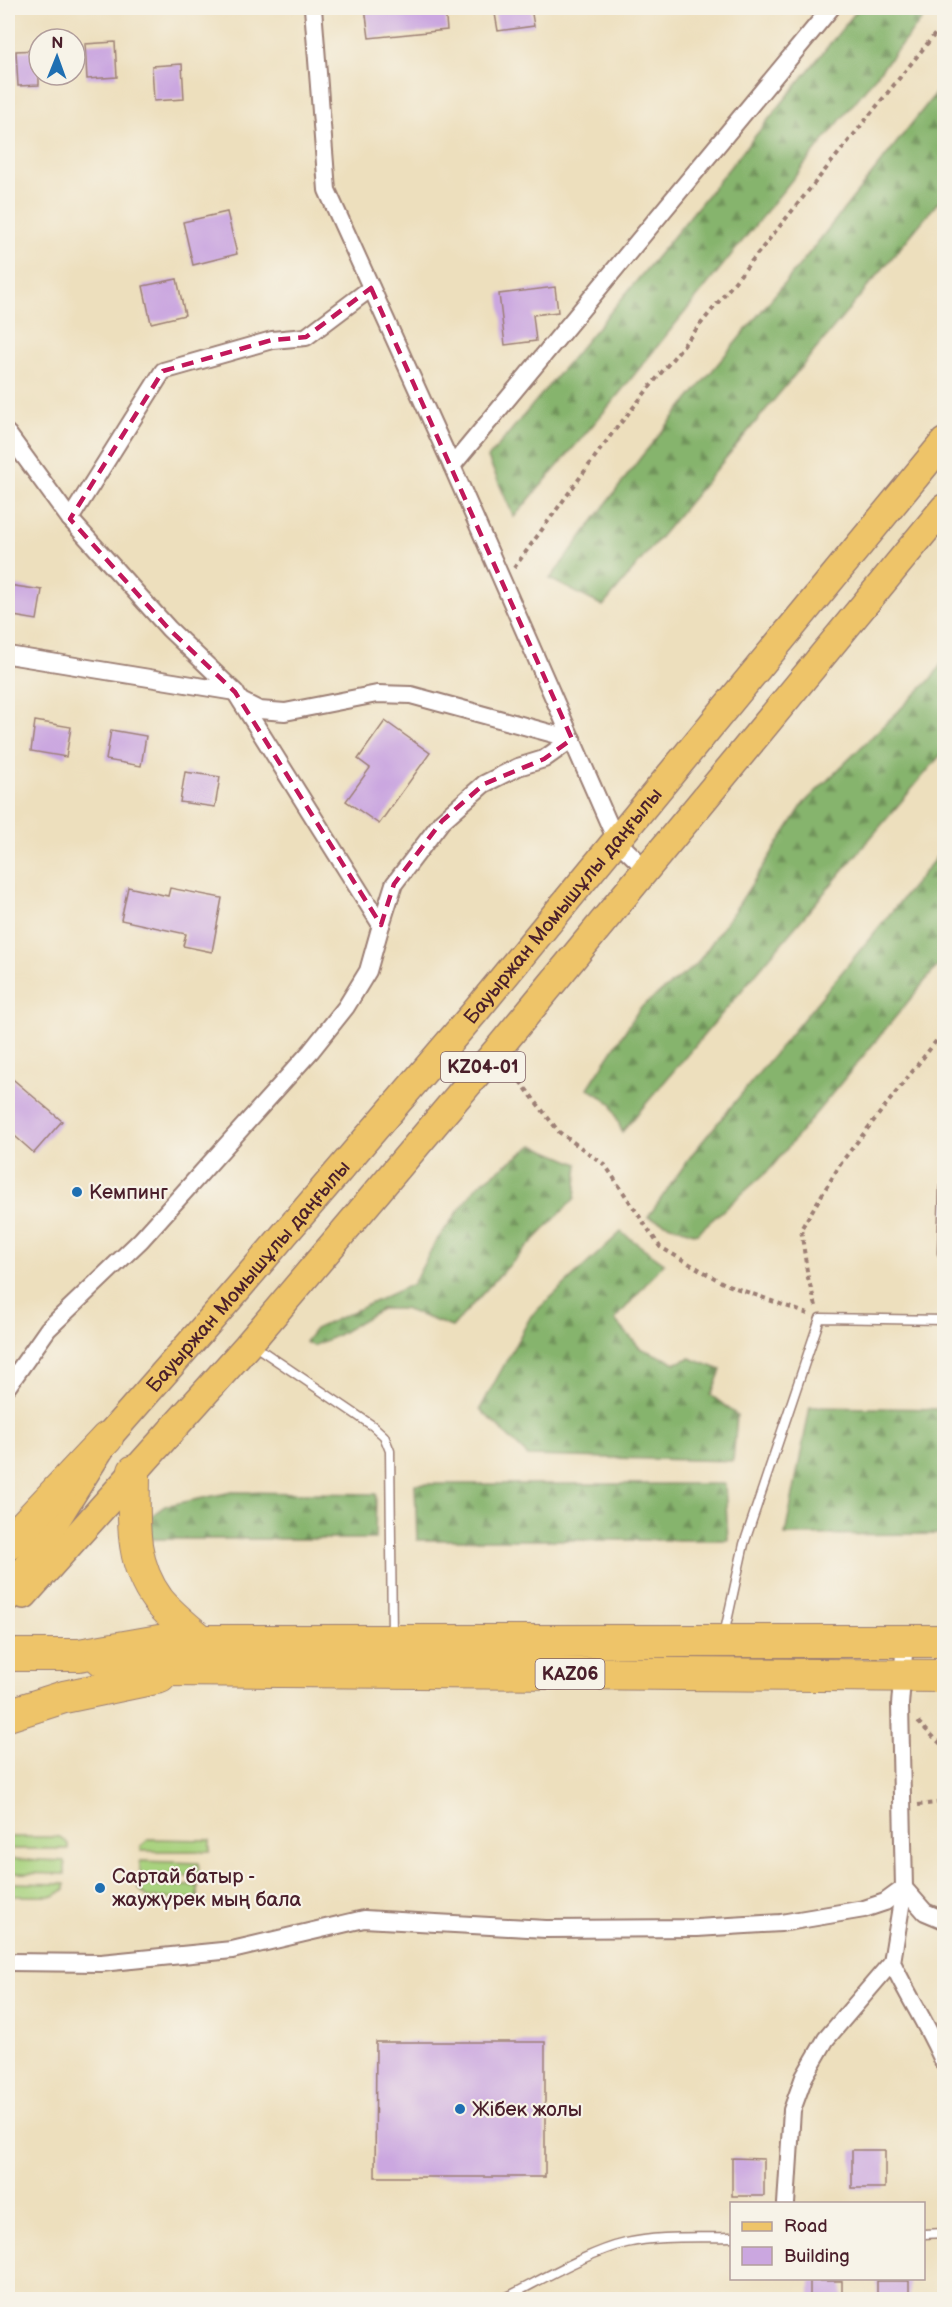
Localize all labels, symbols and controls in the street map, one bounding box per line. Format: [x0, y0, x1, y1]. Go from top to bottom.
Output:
north arrow [27, 27, 87, 87]
text: N [51, 34, 63, 53]
street label: Бауыржан Момышұлы даңғылы [459, 783, 668, 1029]
road number: KZ04-01 [441, 1052, 525, 1082]
street label: Бауыржан Момышұлы даңғылы [142, 1156, 356, 1398]
place label: Кемпинг [89, 1181, 168, 1205]
marker: Кемпинг [70, 1185, 84, 1199]
road number: KАZ06 [536, 1659, 604, 1689]
place label: Сартай батыр - жаужүрек мың бала [112, 1865, 302, 1912]
marker: Сартай батыр - жаужүрек мың бала [93, 1881, 107, 1895]
place label: Жібек жолы [472, 2098, 582, 2122]
marker: Жібек жолы [453, 2102, 467, 2116]
legend [730, 2202, 925, 2280]
text: Road [784, 2216, 828, 2237]
text: Building [784, 2246, 850, 2267]

